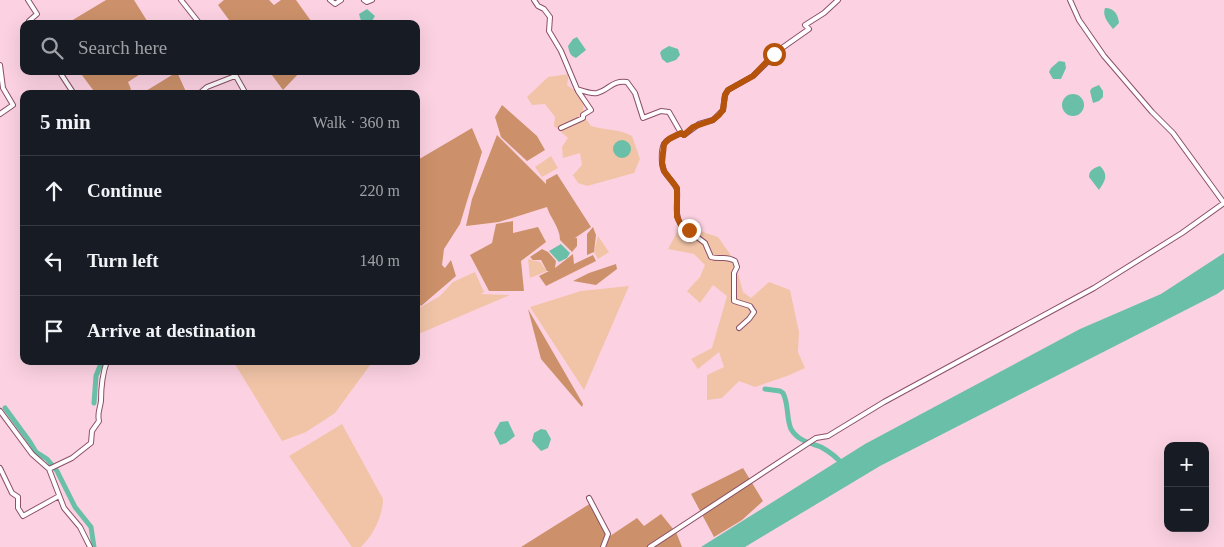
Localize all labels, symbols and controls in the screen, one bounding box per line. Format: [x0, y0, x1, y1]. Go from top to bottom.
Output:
search box [20, 20, 420, 75]
icon: search [38, 34, 66, 62]
text: Search here [78, 37, 167, 58]
route start [763, 43, 786, 66]
text: 5 min [40, 110, 91, 134]
text: Walk · 360 m [313, 114, 400, 131]
icon: ahead [40, 177, 68, 205]
text: Continue [87, 180, 162, 201]
text: 220 m [360, 182, 400, 199]
route end [678, 219, 701, 242]
icon: left [40, 247, 68, 275]
text: Turn left [87, 250, 159, 271]
text: 140 m [360, 252, 400, 269]
icon: arrive [40, 317, 68, 345]
text: Arrive at destination [87, 320, 256, 341]
map controls [1164, 442, 1209, 532]
button: + [1164, 442, 1209, 487]
button: − [1164, 487, 1209, 532]

